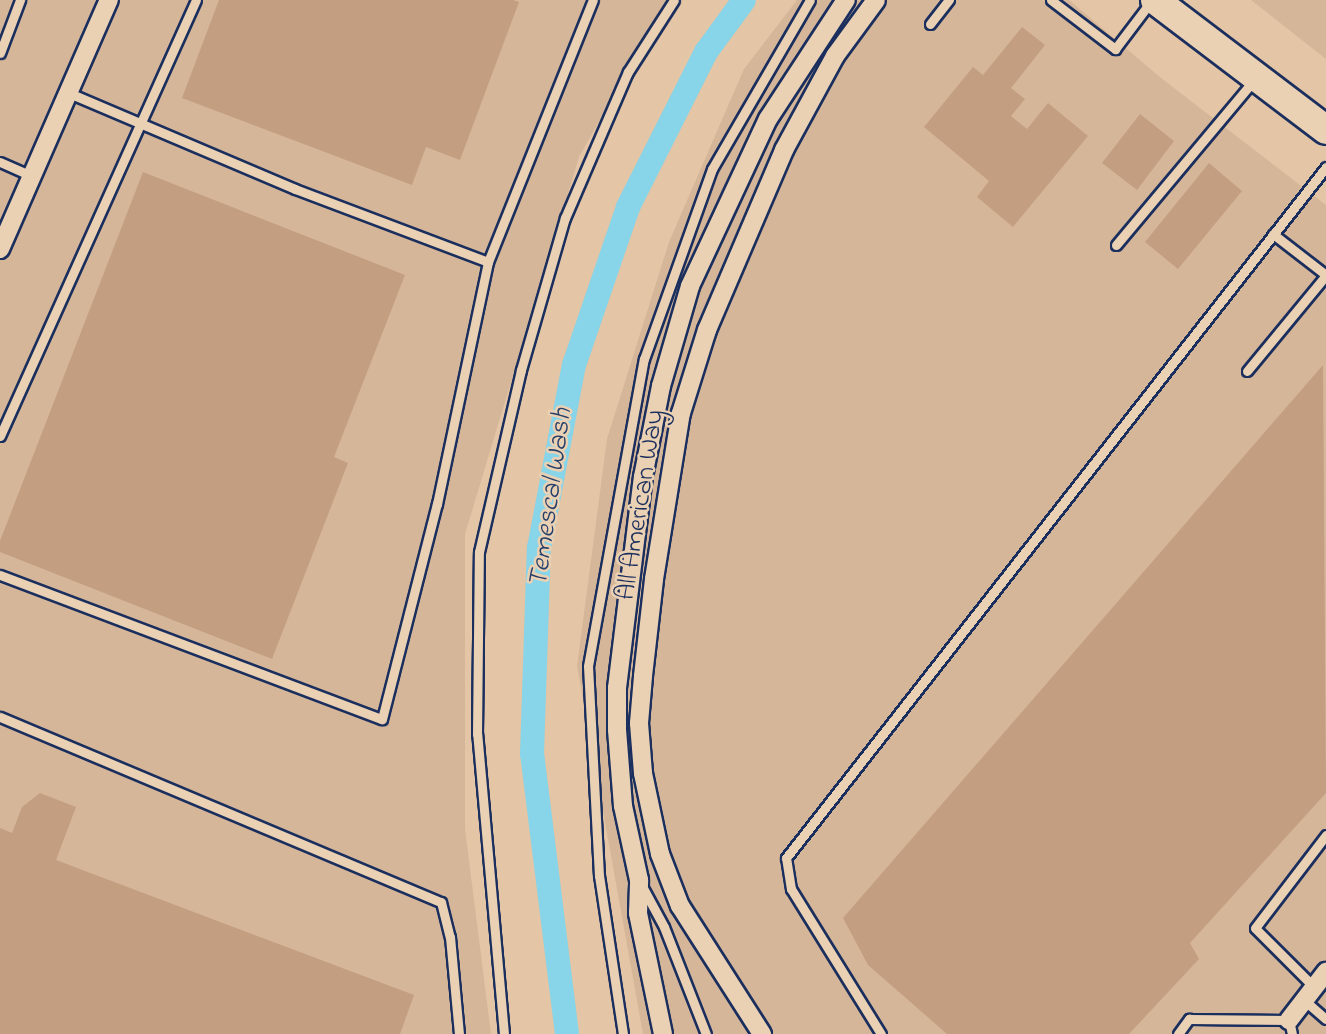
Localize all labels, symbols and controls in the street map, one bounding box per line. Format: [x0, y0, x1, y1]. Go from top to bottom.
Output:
water label: Temescal Wash [523, 406, 581, 590]
street label: All American Way [610, 407, 672, 603]

